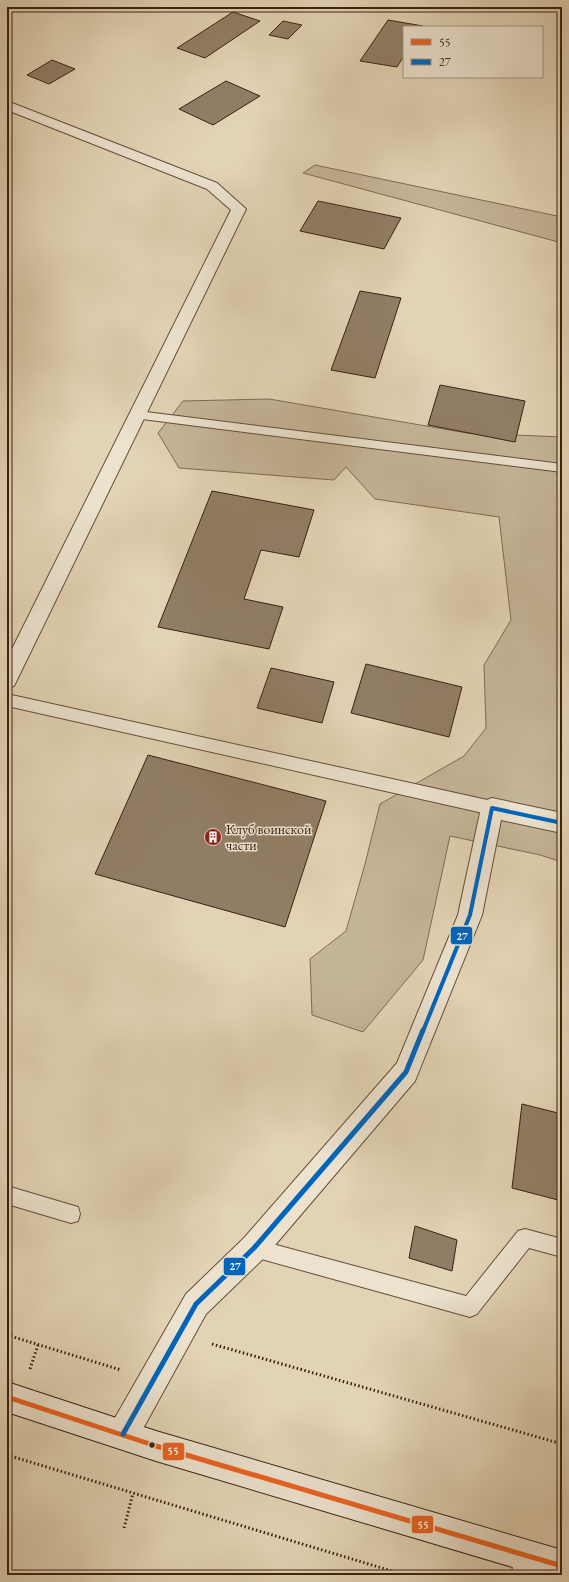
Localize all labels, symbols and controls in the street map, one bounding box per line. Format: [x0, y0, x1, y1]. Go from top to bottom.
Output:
legend [403, 26, 543, 78]
text: 55 [439, 34, 451, 50]
text: 27 [439, 54, 451, 70]
place label: Клуб воинской части [226, 820, 312, 854]
building icon: Клуб воинской части [203, 827, 223, 847]
line badge: 27 [450, 926, 473, 945]
text: 27 [456, 929, 468, 943]
line badge: 27 [223, 1257, 246, 1276]
text: 27 [229, 1259, 241, 1273]
unlabelled marker [147, 1440, 157, 1450]
line badge: 55 [162, 1442, 185, 1461]
text: 55 [167, 1444, 179, 1458]
line badge: 55 [411, 1515, 434, 1534]
text: 55 [417, 1518, 429, 1532]

